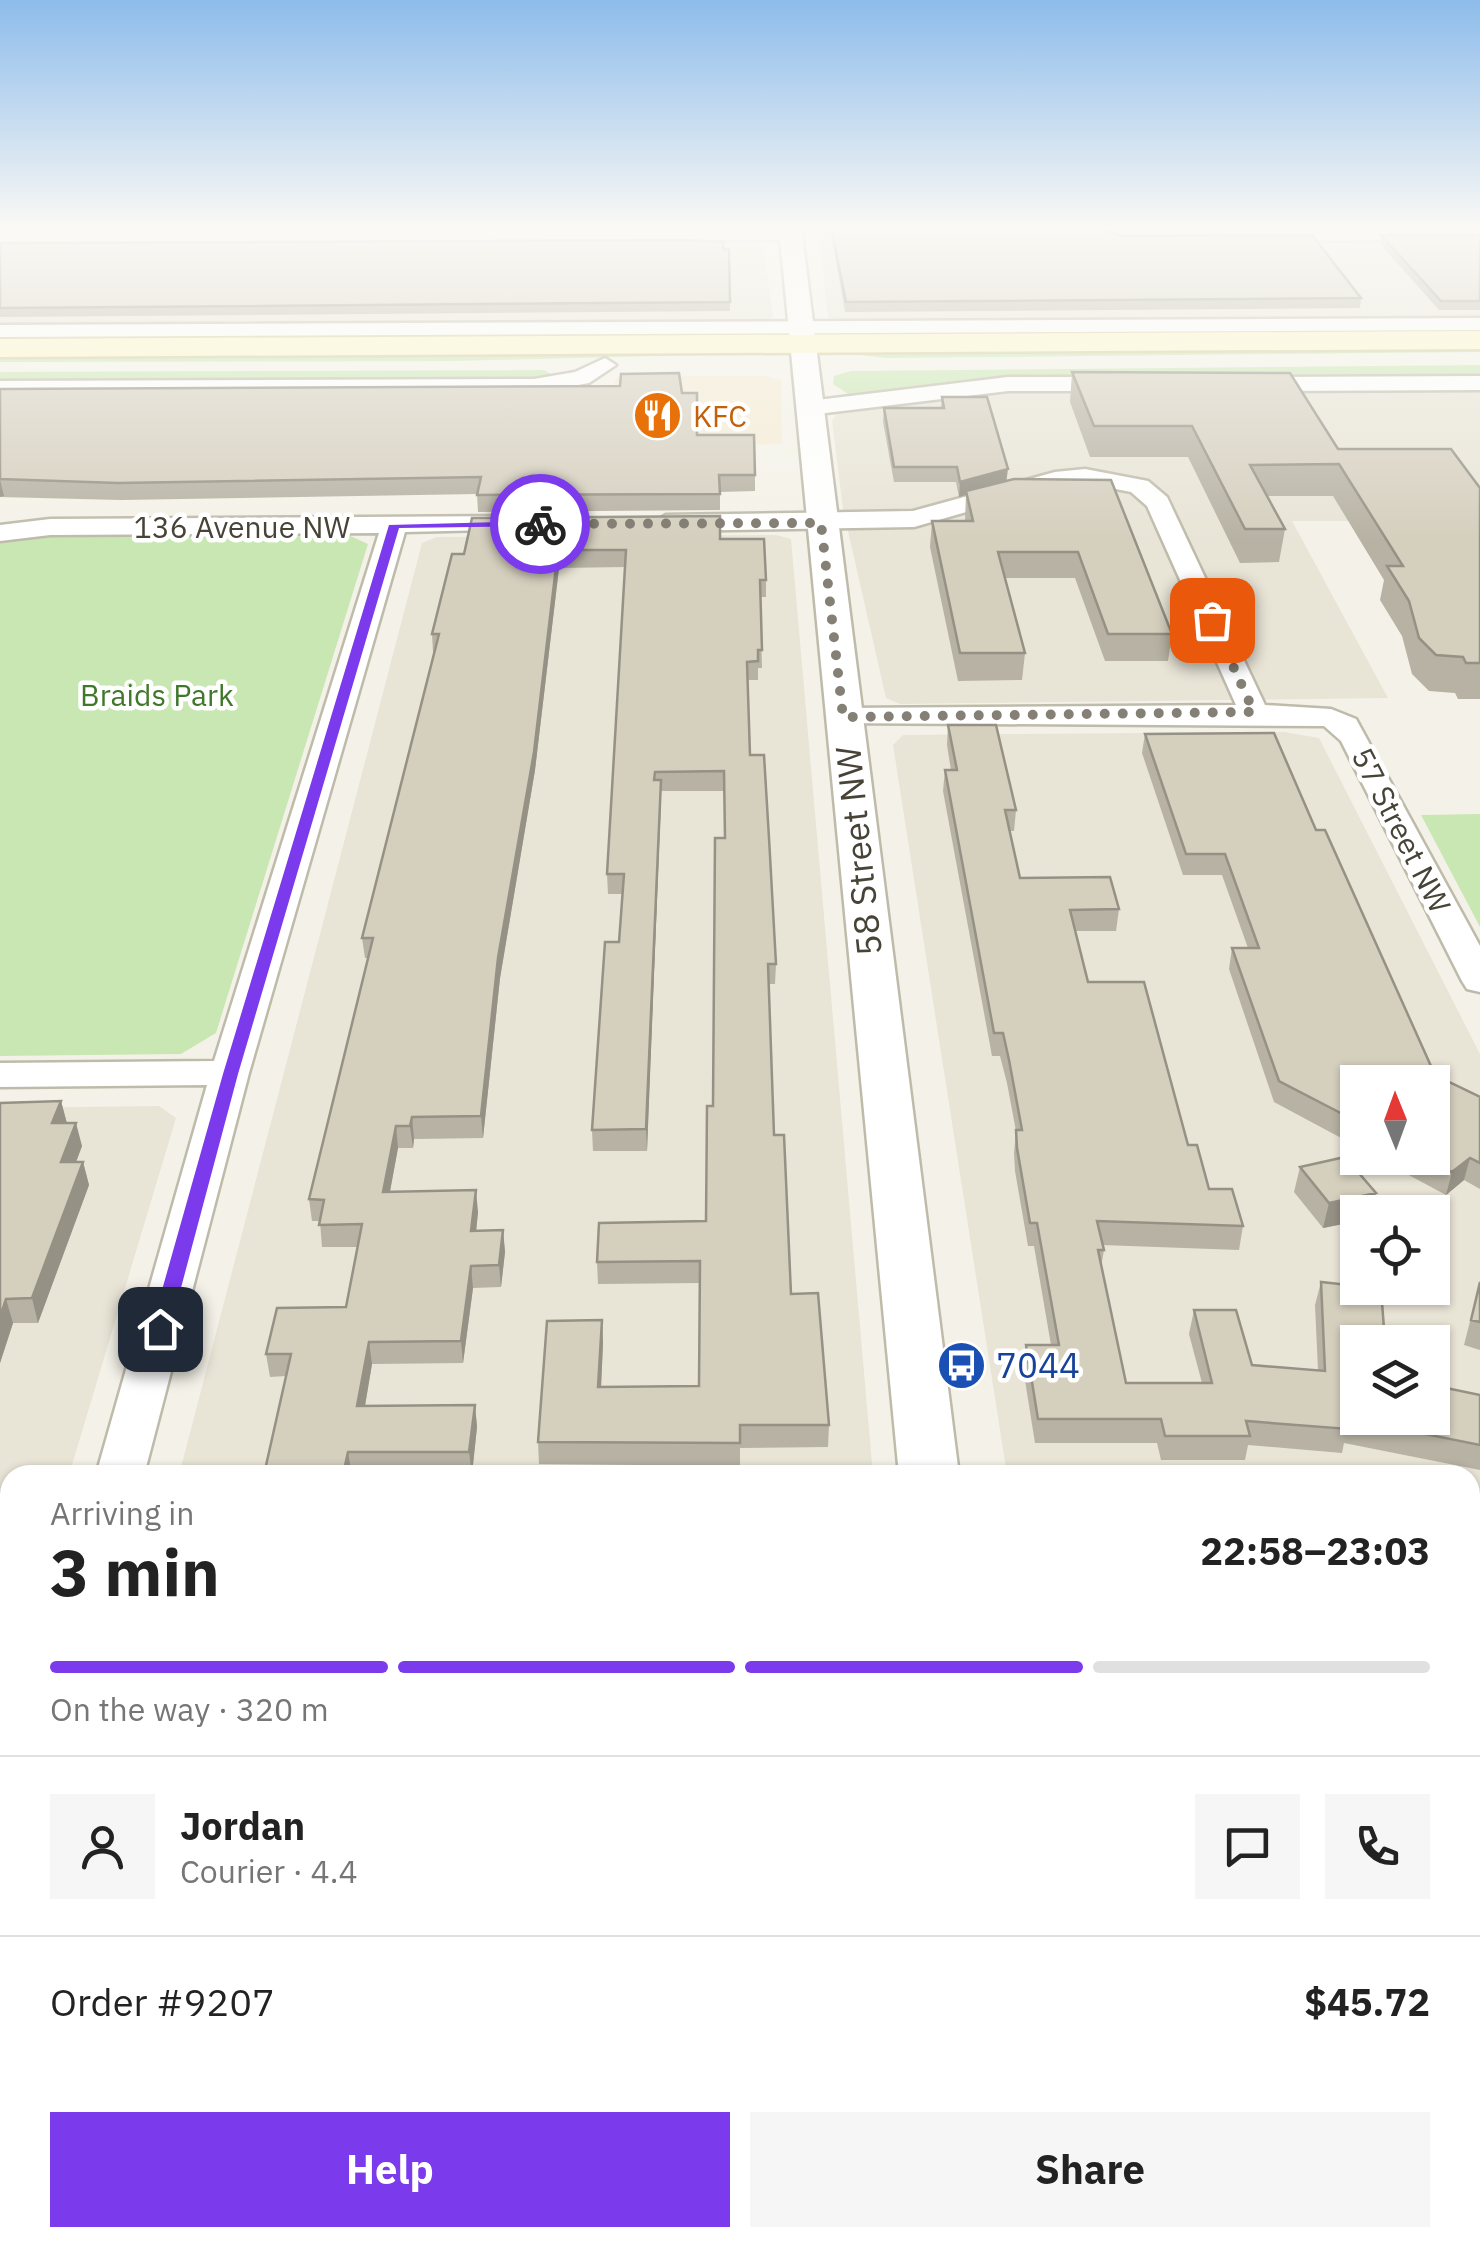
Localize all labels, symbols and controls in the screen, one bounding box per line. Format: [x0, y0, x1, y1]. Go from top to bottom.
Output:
restaurant icon: KFC [632, 389, 684, 441]
place label: KFC [693, 396, 747, 435]
courier [490, 474, 590, 574]
icon: bike [513, 497, 568, 552]
street label: 136 Avenue NW [134, 507, 350, 546]
pin [1170, 578, 1255, 663]
icon: bag [1185, 593, 1240, 648]
park label: Braids Park [80, 675, 234, 714]
street label: 57 Street NW [1344, 741, 1460, 919]
street label: 58 Street NW [824, 744, 892, 958]
north arrow [1340, 1065, 1450, 1175]
map controls [1340, 1065, 1450, 1435]
button: locate [1340, 1195, 1450, 1305]
pin [118, 1287, 203, 1372]
icon: home [133, 1302, 188, 1357]
button: layers [1340, 1325, 1450, 1435]
bus stop icon: 7044 [935, 1339, 987, 1391]
place label: 7044 [996, 1342, 1080, 1388]
text: Arriving in [50, 1492, 195, 1534]
text: 22:58–23:03 [1200, 1526, 1430, 1575]
text: 3 min [50, 1529, 220, 1614]
text: On the way · 320 m [50, 1688, 329, 1730]
button: person [50, 1794, 155, 1899]
button: chat [1195, 1794, 1300, 1899]
button: phone [1325, 1794, 1430, 1899]
text: Jordan [180, 1801, 305, 1850]
text: Courier · 4.4 [180, 1850, 358, 1892]
text: Order #9207 [50, 1977, 275, 2026]
text: $45.72 [1304, 1977, 1430, 2026]
button: Help [50, 2112, 730, 2227]
button: Share [750, 2112, 1430, 2227]

